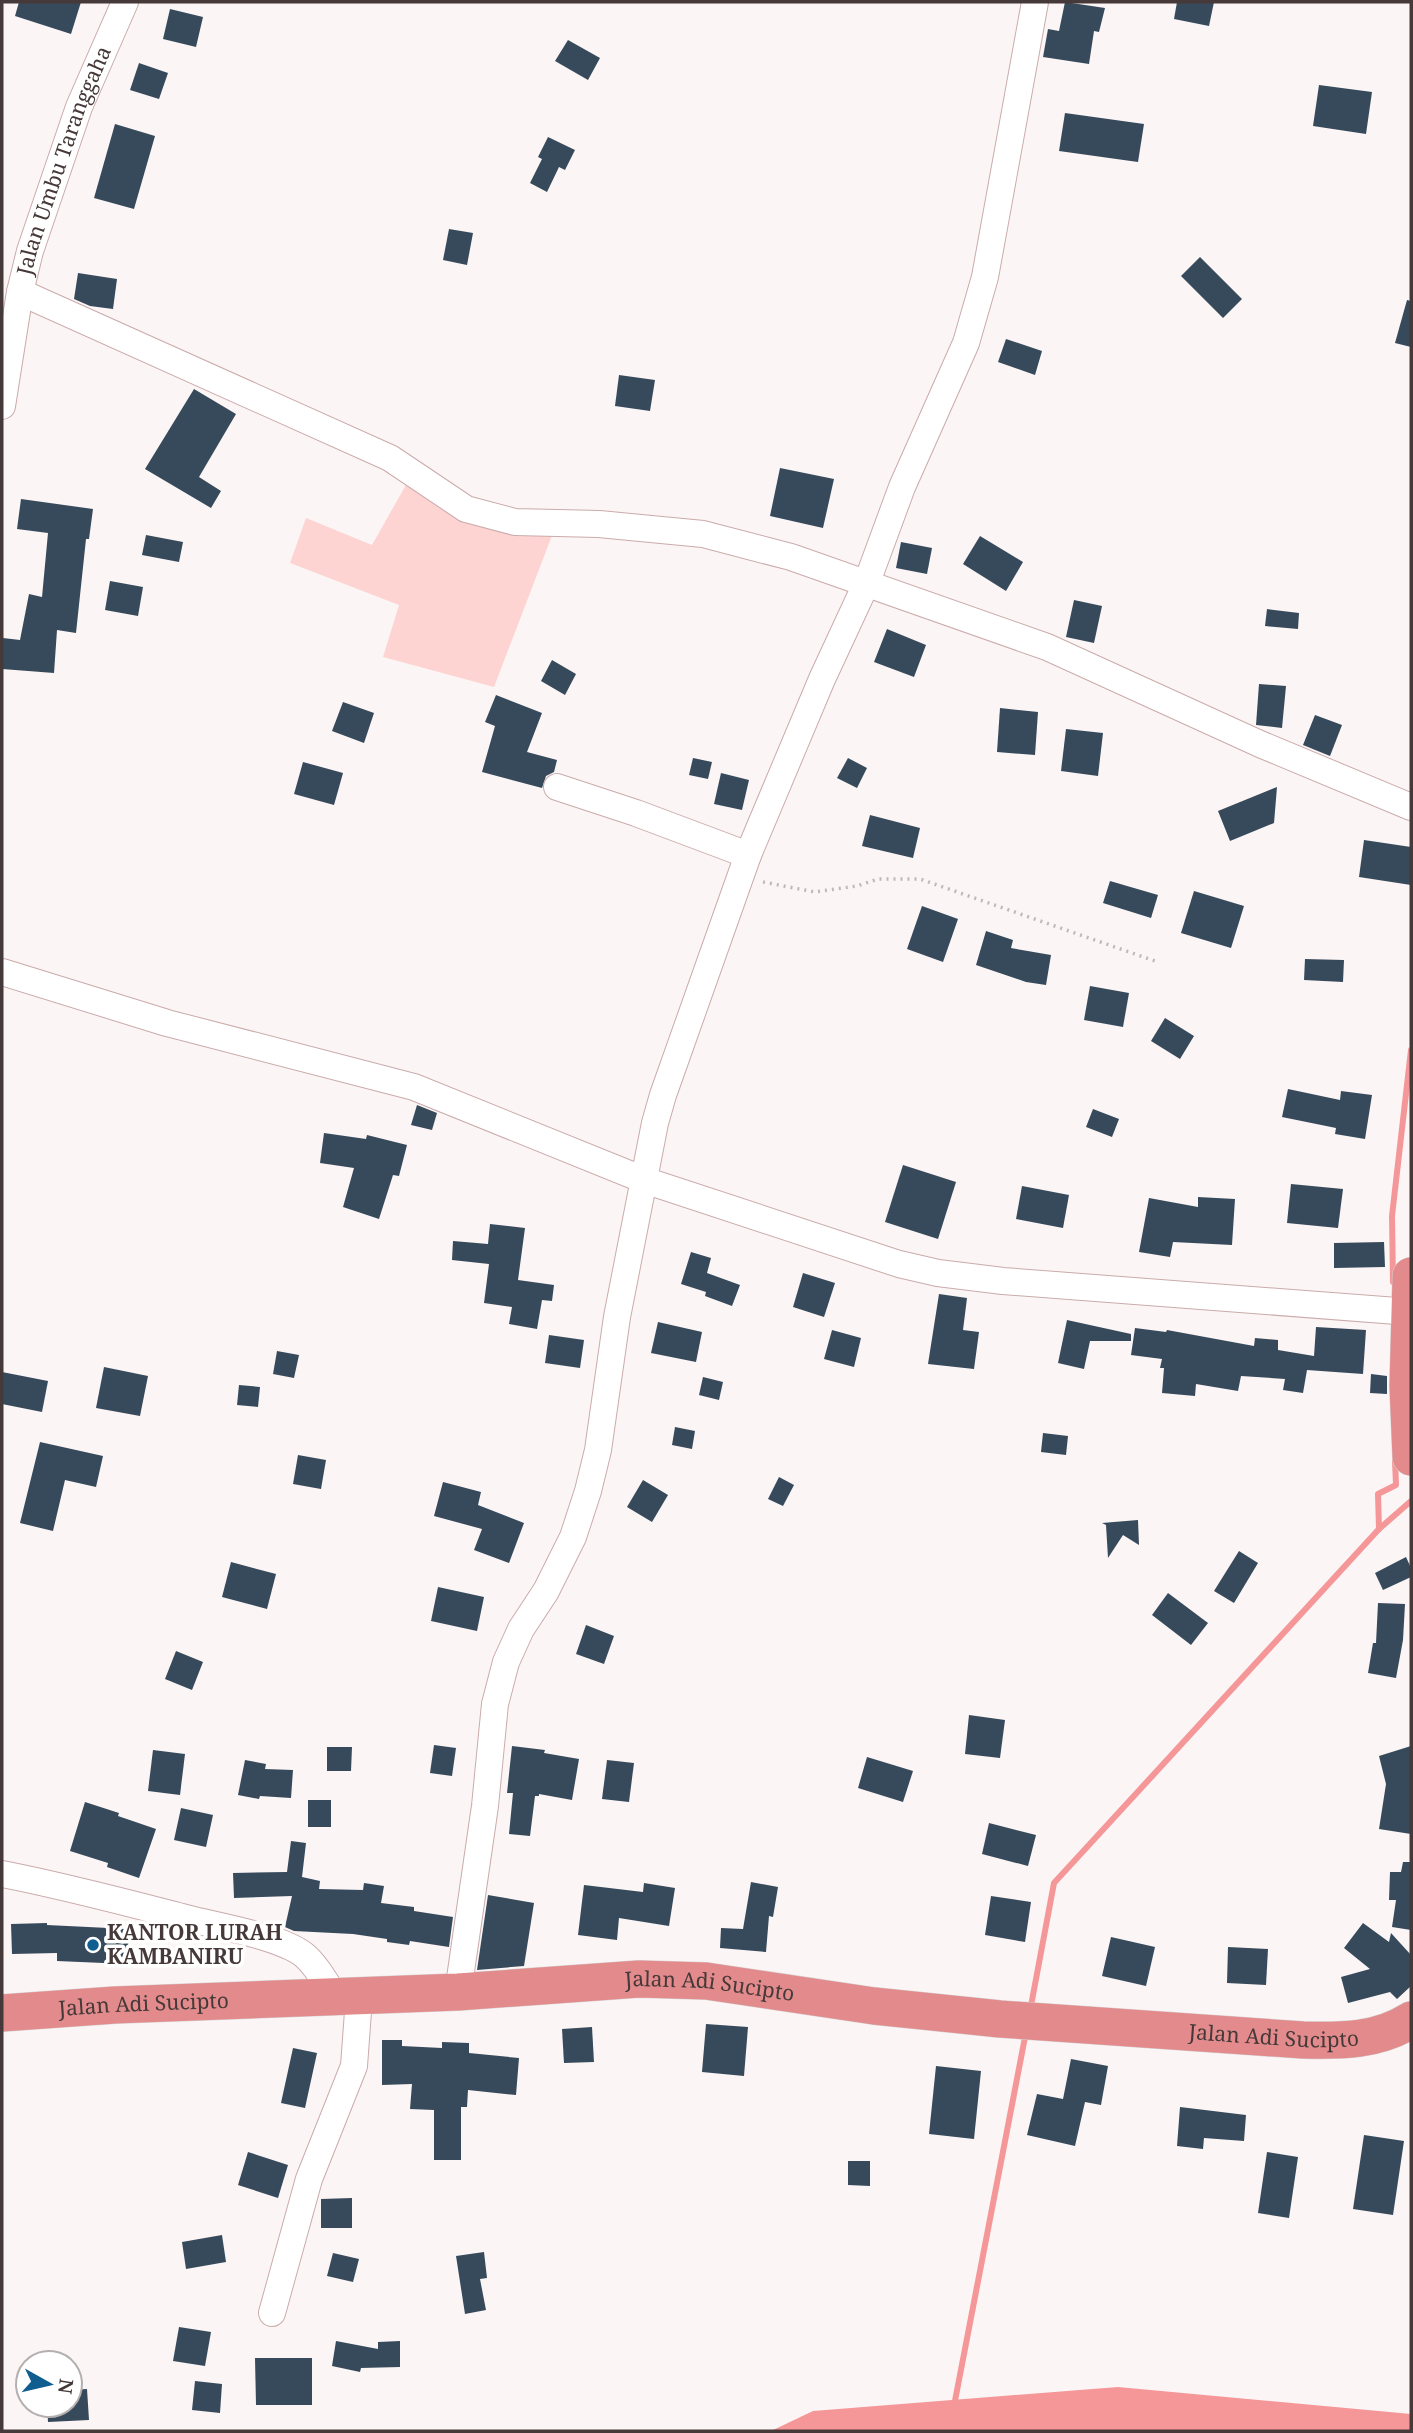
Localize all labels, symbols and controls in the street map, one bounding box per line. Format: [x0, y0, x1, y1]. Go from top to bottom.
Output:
street label: Jalan Umbu Taranggaha [9, 41, 117, 279]
place label: KANTOR LURAH KAMBANIRU [107, 1918, 282, 1970]
marker: KANTOR LURAH KAMBANIRU [85, 1937, 101, 1953]
street label: Jalan Adi Sucipto [623, 1964, 796, 2007]
street label: Jalan Adi Sucipto [57, 1986, 229, 2022]
street label: Jalan Adi Sucipto [1187, 2017, 1360, 2053]
north arrow [14, 2349, 84, 2419]
text: N [52, 2377, 80, 2396]

